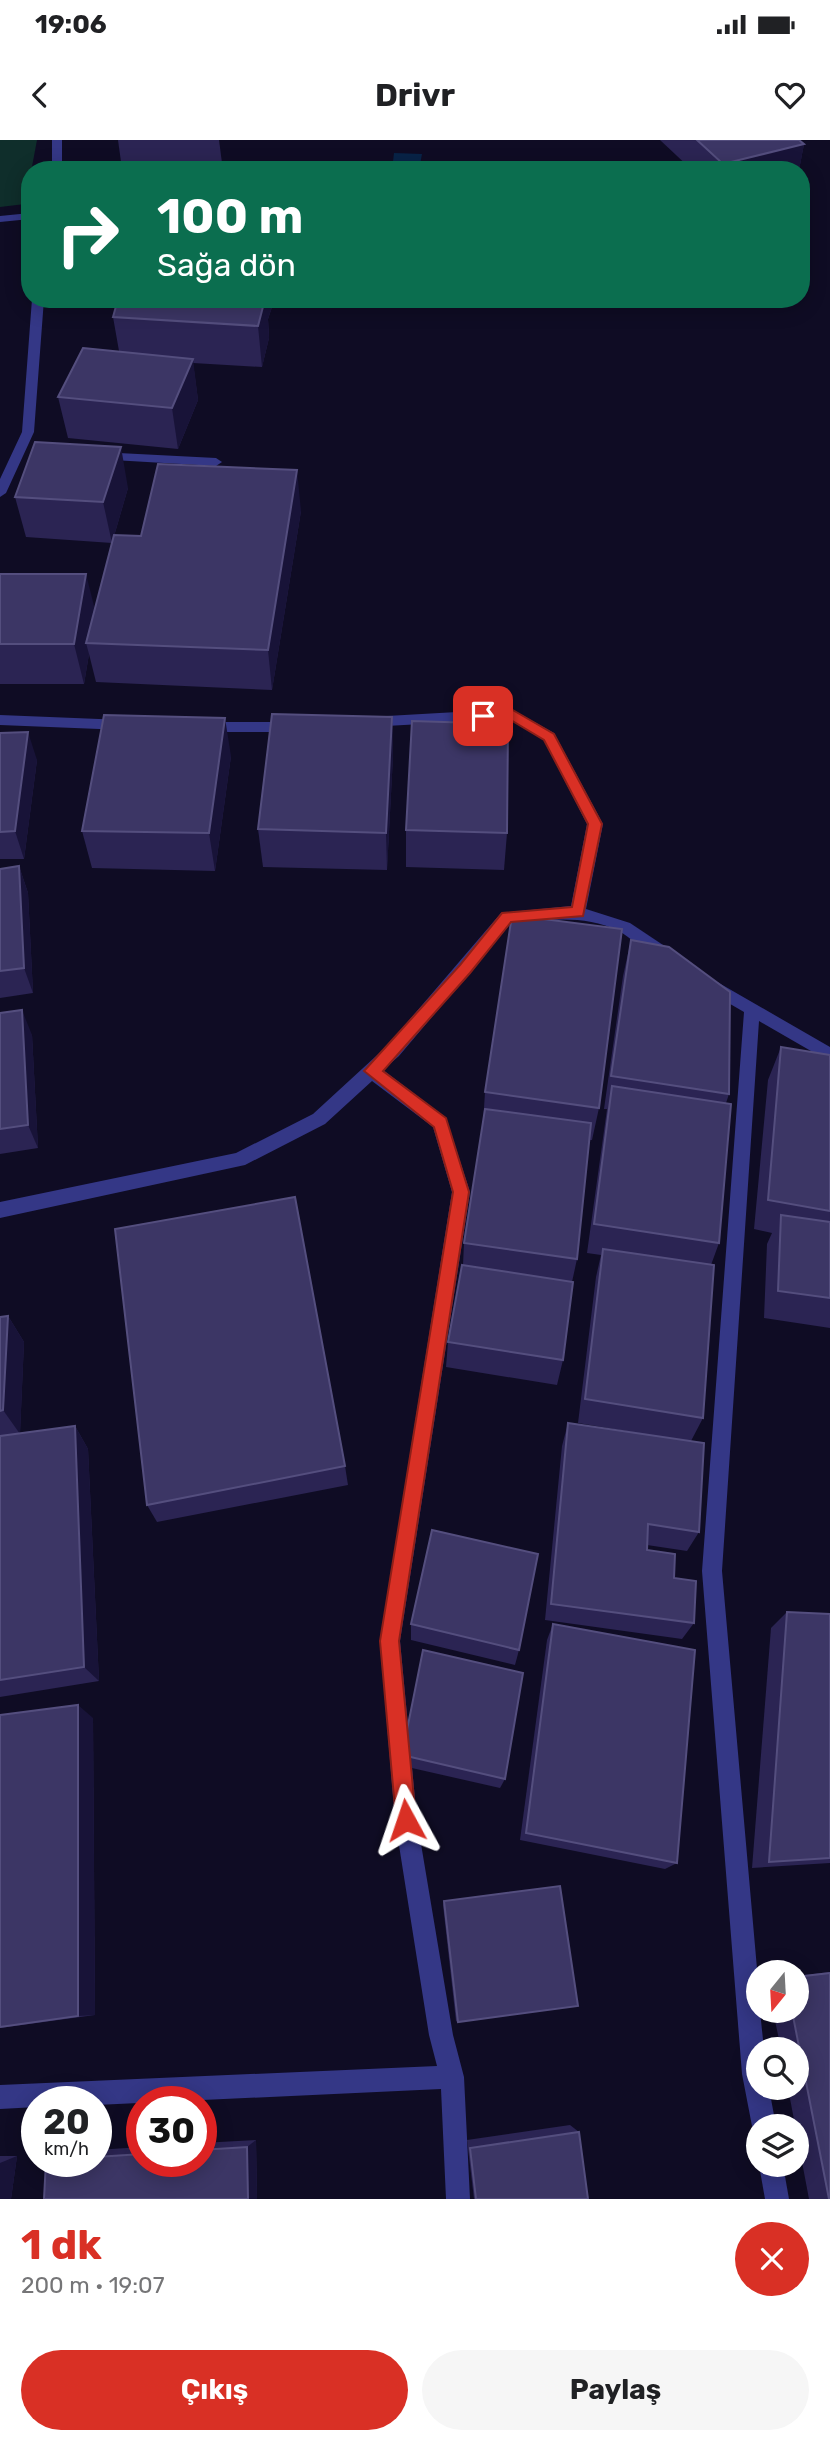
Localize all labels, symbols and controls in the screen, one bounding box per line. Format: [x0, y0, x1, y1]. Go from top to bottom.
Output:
text: 19:06 [35, 9, 107, 40]
icon: back [21, 76, 59, 114]
text: Drivr [375, 76, 455, 114]
icon: heart [771, 76, 809, 114]
text: 100 m [157, 187, 303, 245]
icon: right [42, 189, 133, 280]
text: Sağa dön [157, 246, 296, 284]
pin [453, 686, 513, 746]
icon: arrive [464, 697, 502, 735]
position arrow [369, 1783, 443, 1857]
north arrow [746, 1960, 808, 2023]
map controls [746, 1960, 809, 2177]
button: search [746, 2037, 809, 2100]
speed limit sign: 30 [126, 2086, 217, 2177]
text: 20 [43, 2101, 90, 2143]
button: layers [746, 2114, 809, 2177]
text: km/h [44, 2138, 89, 2160]
text: 1 dk [21, 2220, 102, 2270]
button: close [735, 2222, 809, 2296]
text: 200 m · 19:07 [21, 2271, 164, 2299]
button: Çıkış [21, 2350, 408, 2430]
button: Paylaş [422, 2350, 809, 2430]

